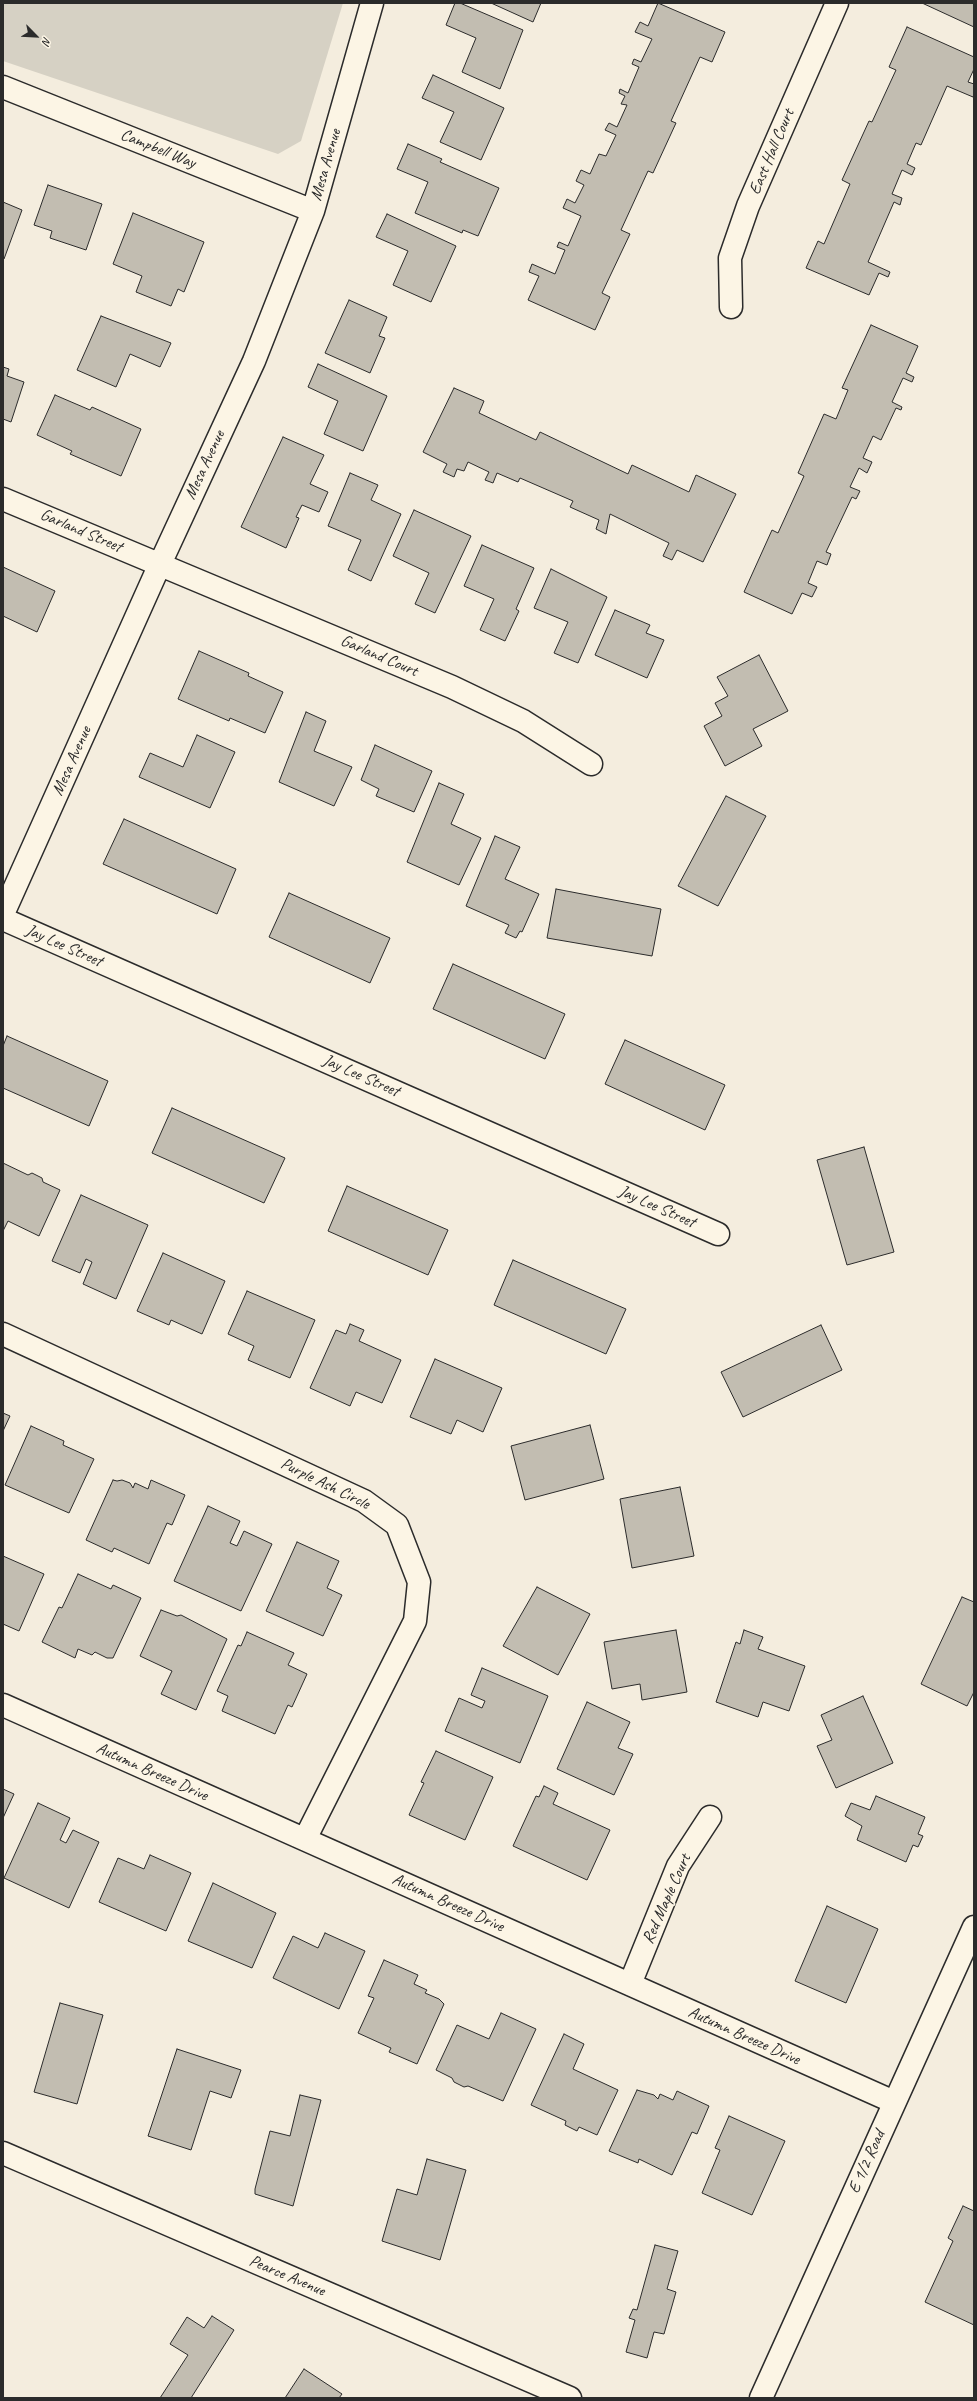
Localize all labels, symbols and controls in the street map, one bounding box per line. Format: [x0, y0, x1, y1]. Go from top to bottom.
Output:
north arrow [16, 16, 56, 56]
text: N [39, 35, 55, 47]
street label: East Hall Court [745, 106, 799, 198]
street label: Campbell Way [117, 125, 199, 173]
street label: Mesa Avenue [306, 127, 346, 203]
street label: Mesa Avenue [180, 427, 230, 503]
street label: Garland Street [37, 505, 125, 557]
street label: Garland Court [337, 631, 421, 681]
street label: Mesa Avenue [48, 723, 96, 799]
street label: Jay Lee Street [23, 920, 105, 972]
street label: Jay Lee Street [320, 1050, 402, 1102]
street label: Jay Lee Street [616, 1181, 698, 1233]
street label: Purple Ash Circle [277, 1454, 373, 1514]
street label: Autumn Breeze Drive [93, 1738, 211, 1806]
street label: Red Maple Court [638, 1851, 696, 1947]
street label: Autumn Breeze Drive [389, 1869, 507, 1937]
street label: Autumn Breeze Drive [685, 2002, 803, 2070]
street label: E 1/2 Road [844, 2127, 890, 2197]
street label: Pearce Avenue [246, 2251, 328, 2301]

